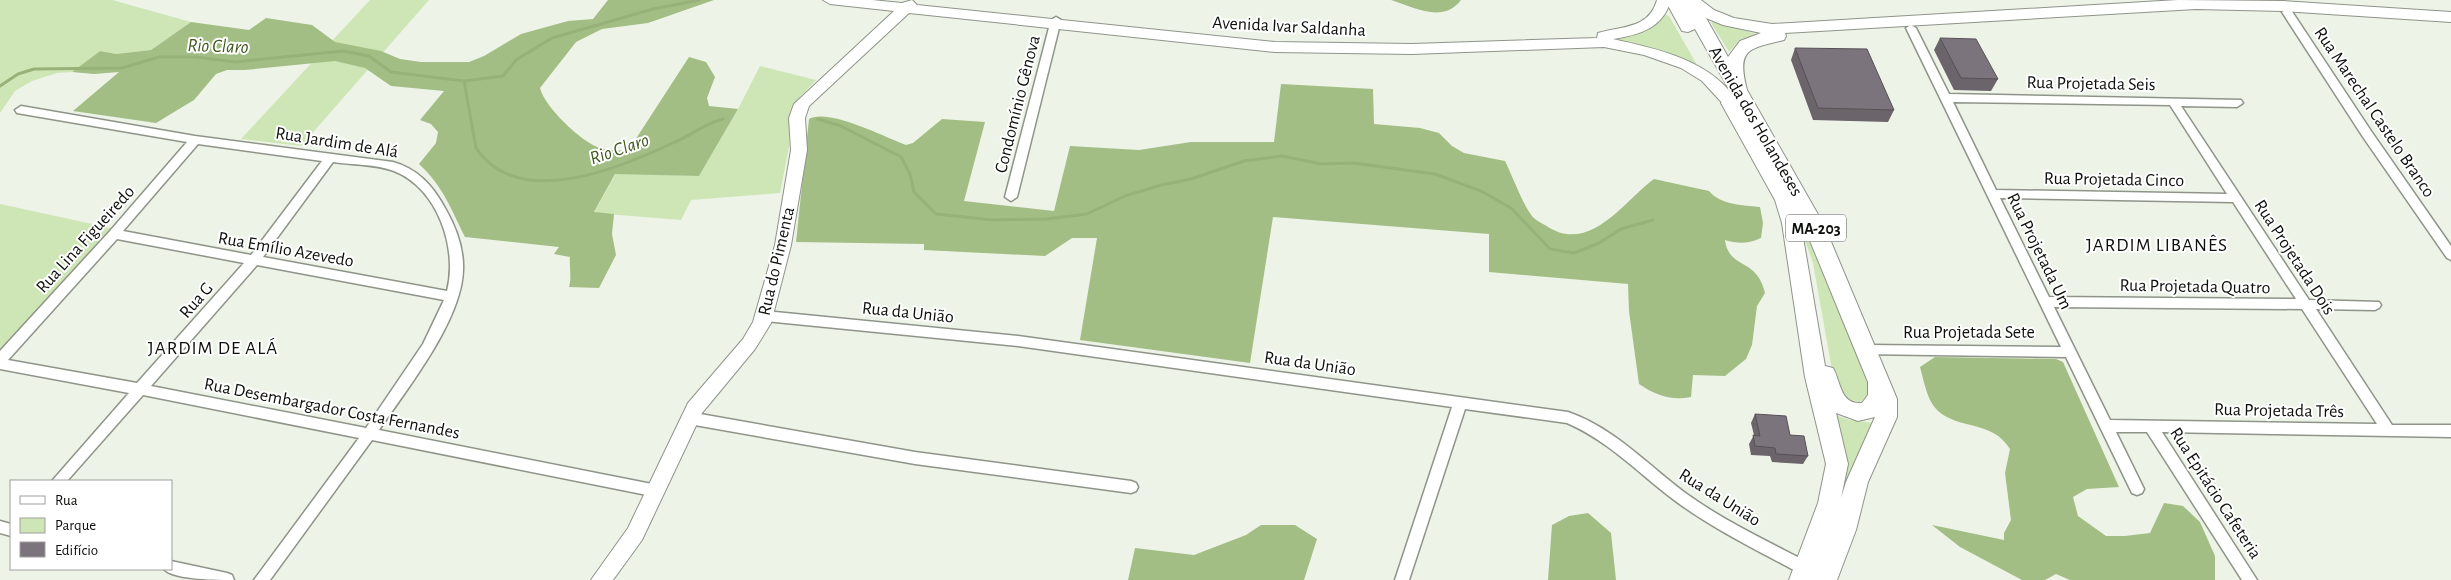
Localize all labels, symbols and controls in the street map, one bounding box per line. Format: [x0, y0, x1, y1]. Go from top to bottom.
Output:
street label: Avenida Ivar Saldanha [1212, 14, 1366, 40]
street label: Rua Marechal Castelo Branco [2310, 24, 2438, 201]
street label: Condomínio Gênova [992, 33, 1044, 175]
water label: Rio Claro [187, 36, 249, 57]
street label: Avenida dos Holandeses [1705, 44, 1805, 199]
street label: Rua Projetada Seis [2026, 74, 2156, 94]
street label: Rua Jardim de Alá [274, 124, 400, 162]
water label: Rio Claro [587, 130, 652, 168]
street label: Rua Projetada Cinco [2044, 170, 2184, 190]
street label: Rua Lina Figueiredo [33, 182, 139, 297]
street label: Rua Projetada Um [2003, 190, 2075, 312]
street label: Rua Projetada Dois [2250, 197, 2338, 318]
street label: Rua do Pimenta [756, 205, 798, 317]
road number: MA-203 [1786, 214, 1846, 242]
street label: Rua Emílio Azevedo [216, 229, 355, 271]
district label: JARDIM LIBANÊS [2086, 234, 2228, 255]
street label: Rua Projetada Quatro [2119, 277, 2271, 297]
street label: Rua G [177, 279, 217, 322]
street label: Rua da União [861, 299, 955, 327]
street label: Rua Projetada Sete [1903, 324, 2035, 342]
district label: JARDIM DE ALÁ [148, 337, 278, 358]
street label: Rua da União [1263, 349, 1357, 379]
street label: Rua Desembargador Costa Fernandes [202, 375, 461, 443]
street label: Rua Projetada Três [2214, 401, 2344, 421]
street label: Rua Epitácio Cafeteria [2166, 425, 2264, 562]
street label: Rua da União [1676, 466, 1764, 530]
legend [10, 480, 172, 570]
text: Rua [55, 493, 78, 508]
text: Parque [55, 518, 96, 533]
text: Edifício [55, 543, 98, 558]

